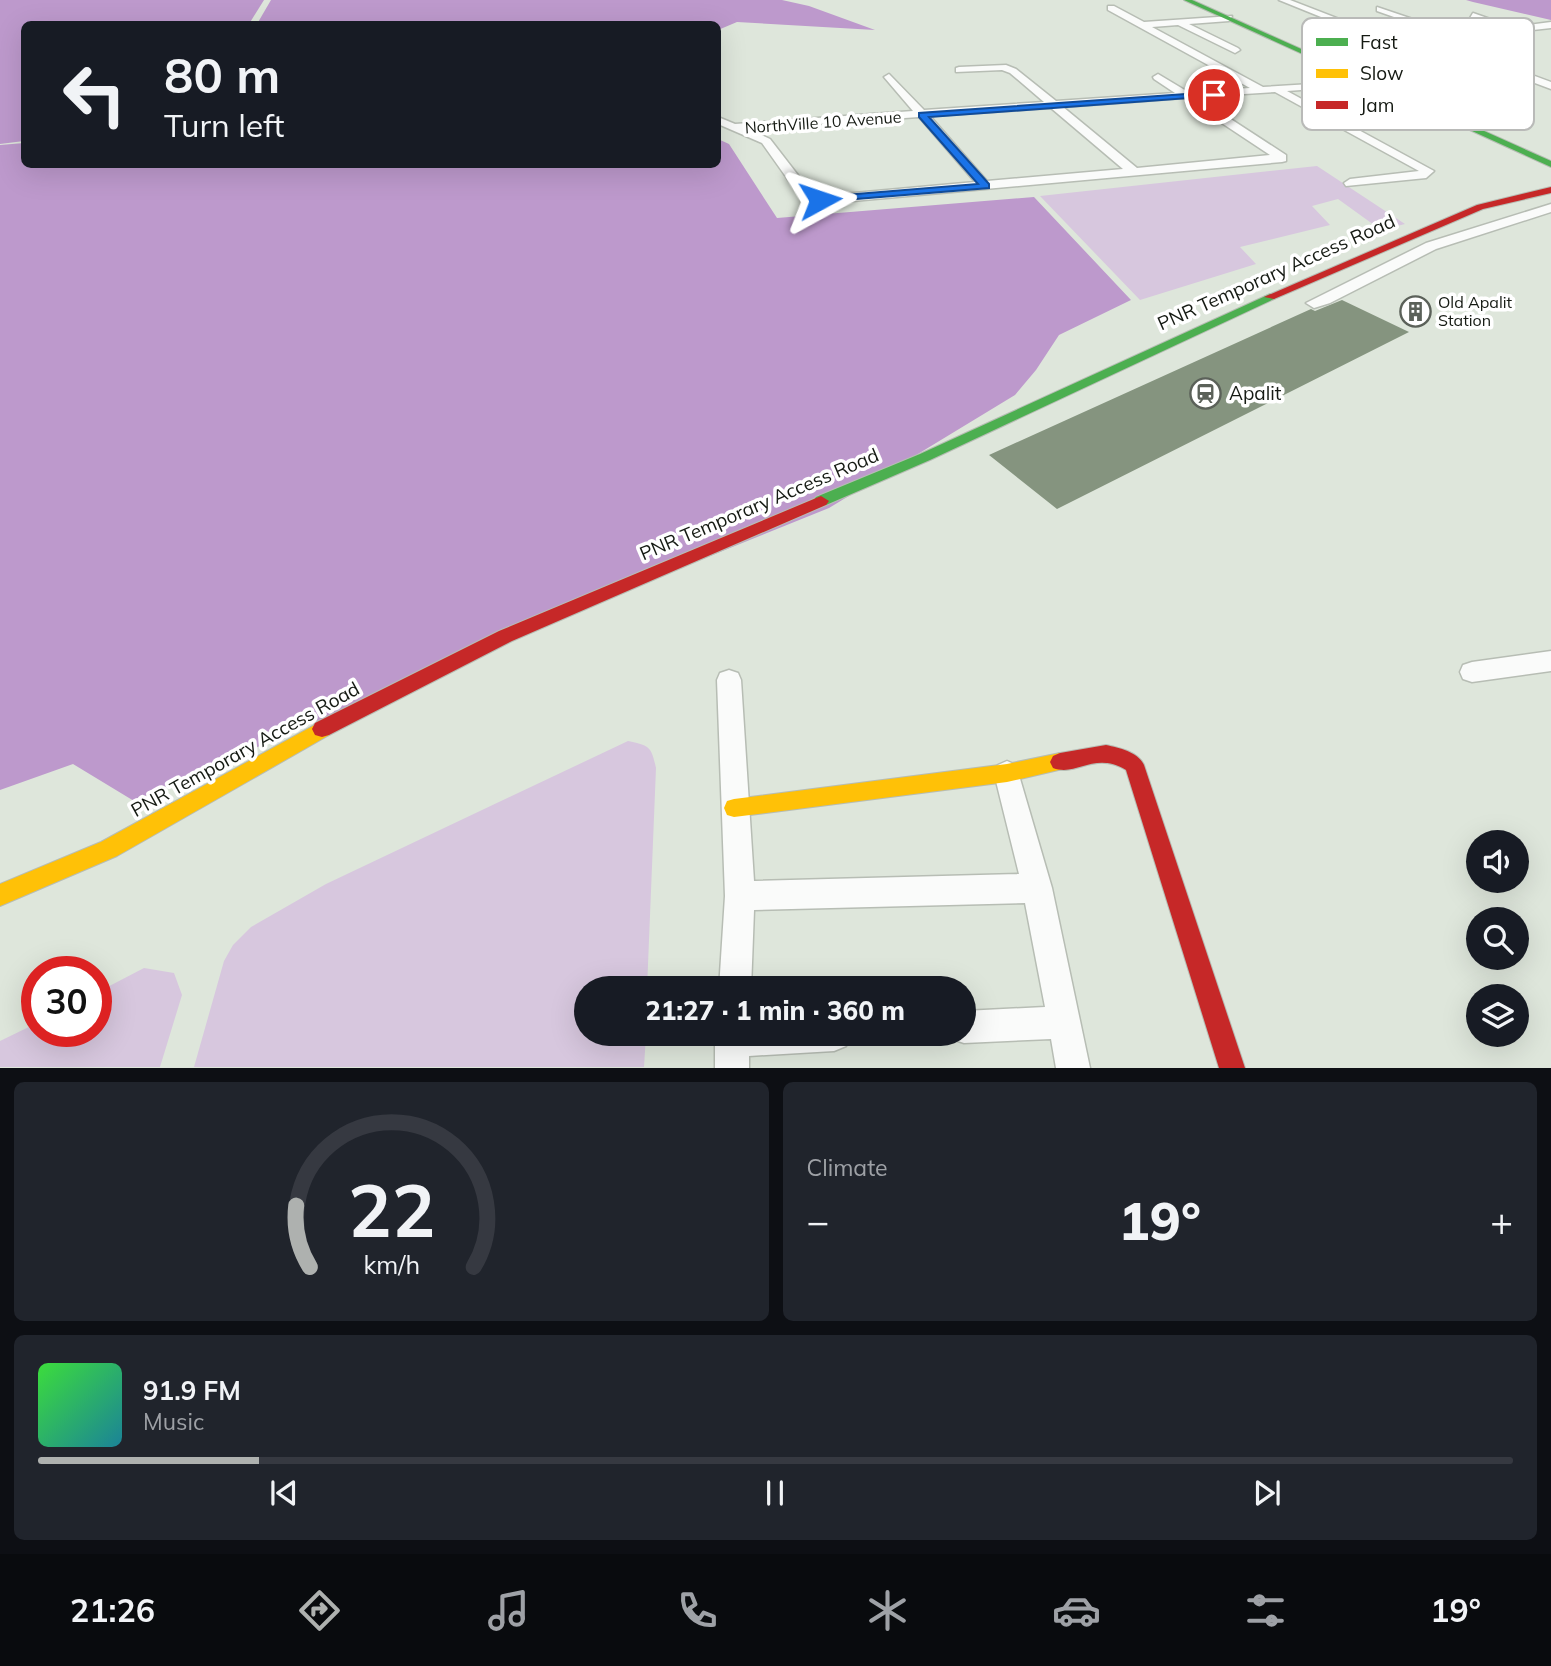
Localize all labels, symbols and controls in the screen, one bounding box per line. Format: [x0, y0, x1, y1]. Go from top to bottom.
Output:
legend [1302, 18, 1534, 130]
text: Fast [1360, 30, 1398, 54]
text: 80 m [164, 44, 280, 105]
icon: left [49, 49, 140, 140]
text: Slow [1360, 61, 1404, 85]
pin [1184, 65, 1244, 125]
icon: arrive [1195, 76, 1233, 114]
text: Jam [1360, 93, 1394, 117]
text: Turn left [164, 105, 284, 145]
street label: NorthVille 10 Avenue [744, 107, 902, 137]
position arrow [783, 163, 857, 237]
street label: PNR Temporary Access Road [1153, 209, 1399, 335]
place label: Old Apalit Station [1438, 292, 1513, 330]
building icon: Old Apalit Station [1398, 294, 1432, 328]
station icon: Apalit [1189, 376, 1223, 410]
place label: Apalit [1229, 381, 1282, 405]
street label: PNR Temporary Access Road [636, 443, 882, 565]
street label: PNR Temporary Access Road [126, 676, 364, 822]
map controls [1466, 830, 1529, 1047]
button: sound [1466, 830, 1529, 893]
button: search [1466, 907, 1529, 970]
speed limit sign: 30 [21, 956, 112, 1047]
button: layers [1466, 984, 1529, 1047]
text: 21:27 · 1 min · 360 m [645, 994, 905, 1027]
text: Climate [807, 1153, 888, 1182]
text: 22 [348, 1165, 435, 1256]
text: 19° [1119, 1188, 1201, 1253]
text: − [807, 1197, 829, 1245]
text: + [1490, 1197, 1513, 1245]
text: km/h [363, 1249, 420, 1280]
text: 91.9 FM [143, 1374, 241, 1407]
text: Music [143, 1407, 204, 1436]
icon: previous [265, 1474, 303, 1512]
icon: pause [756, 1474, 794, 1512]
icon: next [1248, 1474, 1286, 1512]
icon: directions [295, 1586, 344, 1635]
icon: music [484, 1586, 533, 1635]
icon: phone [673, 1586, 722, 1635]
icon: climate [863, 1586, 912, 1635]
icon: car [1052, 1586, 1101, 1635]
icon: filters [1241, 1586, 1290, 1635]
text: 21:26 [70, 1590, 155, 1630]
text: 19° [1430, 1590, 1481, 1630]

